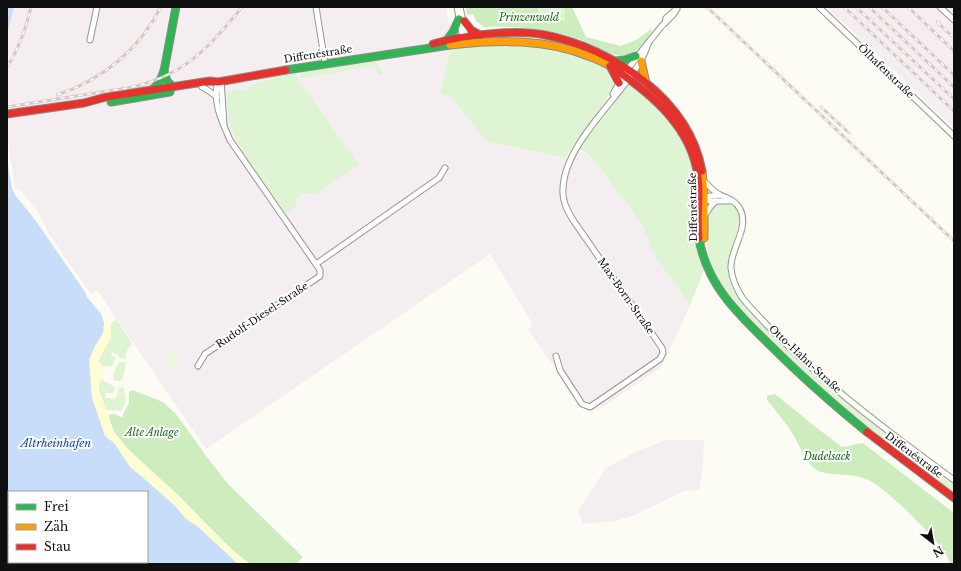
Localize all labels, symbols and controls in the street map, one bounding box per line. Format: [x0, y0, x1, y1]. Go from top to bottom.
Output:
park label: Prinzenwald [498, 11, 559, 24]
street label: Ölhafenstraße [855, 40, 918, 101]
street label: Diffenéstraße [283, 42, 353, 66]
street label: Diffenéstraße [686, 172, 700, 242]
street label: Max-Born-Straße [595, 255, 657, 337]
street label: Rudolf-Diesel-Straße [213, 279, 311, 351]
street label: Otto-Hahn-Straße [766, 322, 844, 396]
park label: Alte Anlage [123, 426, 179, 439]
street label: Diffenéstraße [883, 429, 946, 481]
water label: Altrheinhafen [19, 436, 91, 450]
park label: Dudelsack [802, 450, 851, 463]
legend [8, 491, 148, 563]
text: Frei [44, 499, 69, 514]
text: Zäh [44, 519, 68, 534]
north arrow [913, 523, 953, 563]
text: Stau [44, 539, 71, 554]
text: N [930, 543, 946, 561]

